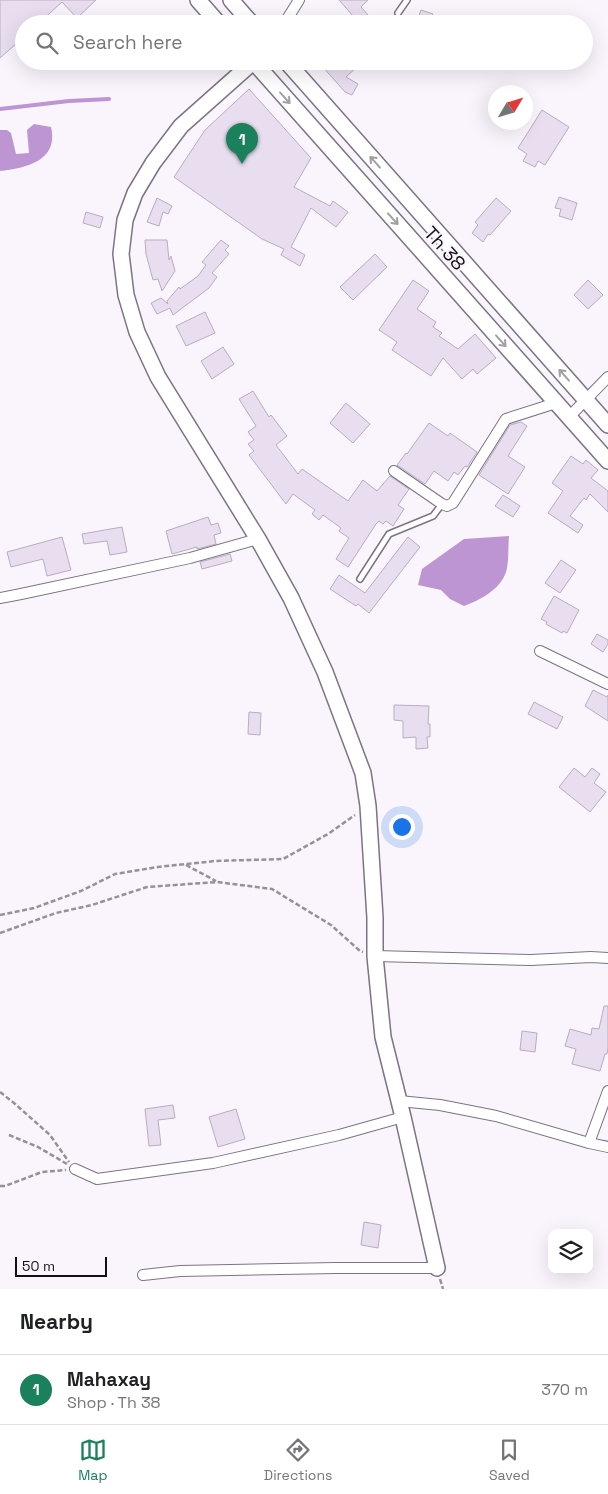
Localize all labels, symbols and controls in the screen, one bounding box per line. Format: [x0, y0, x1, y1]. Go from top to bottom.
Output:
search box [15, 15, 593, 70]
icon: search [33, 29, 61, 57]
text: Search here [73, 30, 183, 55]
north arrow [488, 85, 533, 130]
one-way arrow [279, 91, 291, 104]
pin: 1 [226, 123, 258, 164]
one-way arrow [369, 156, 381, 169]
one-way arrow [387, 213, 399, 226]
street label: Th 38 [418, 221, 471, 276]
one-way arrow [495, 334, 506, 347]
one-way arrow [558, 369, 570, 382]
your location [389, 814, 415, 840]
map controls [548, 1229, 593, 1274]
button: layers [548, 1229, 593, 1274]
scale bar [15, 1254, 108, 1277]
text: 50 m [22, 1257, 55, 1275]
text: Nearby [20, 1308, 93, 1335]
text: Mahaxay [67, 1367, 151, 1392]
text: 1 [32, 1379, 40, 1400]
text: 370 m [541, 1379, 588, 1400]
text: Shop · Th 38 [67, 1392, 161, 1413]
tab: Map [78, 1436, 107, 1484]
tab: Directions [264, 1436, 332, 1484]
tab: Saved [489, 1436, 530, 1484]

